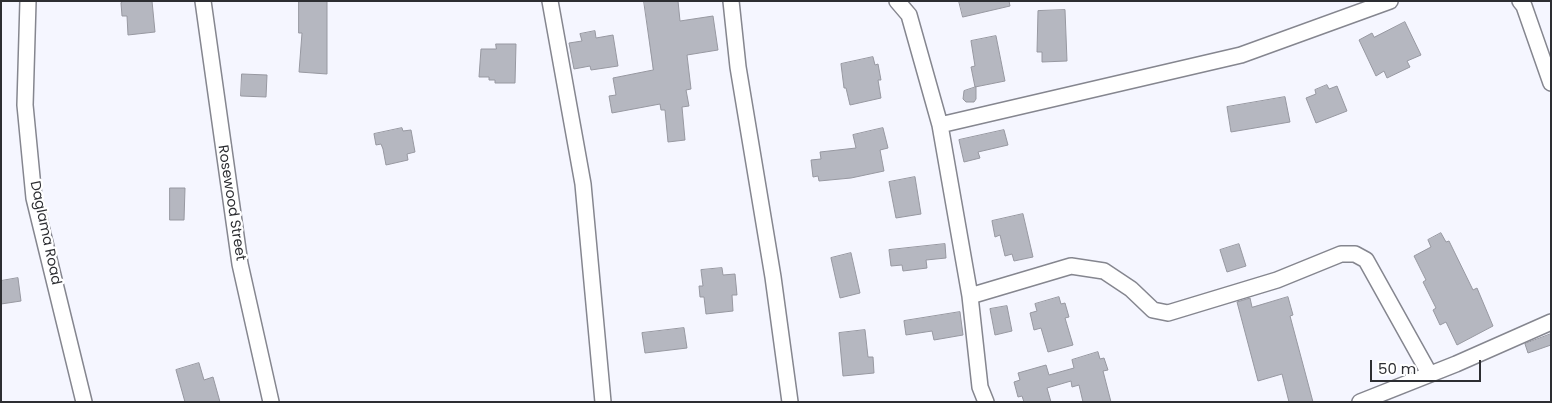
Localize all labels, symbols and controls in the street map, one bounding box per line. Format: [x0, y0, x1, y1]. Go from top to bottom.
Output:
street label: Rosewood Street [214, 144, 248, 262]
street label: Daglama Road [26, 180, 64, 286]
scale bar [1372, 350, 1483, 382]
text: 50 m [1378, 358, 1416, 379]

